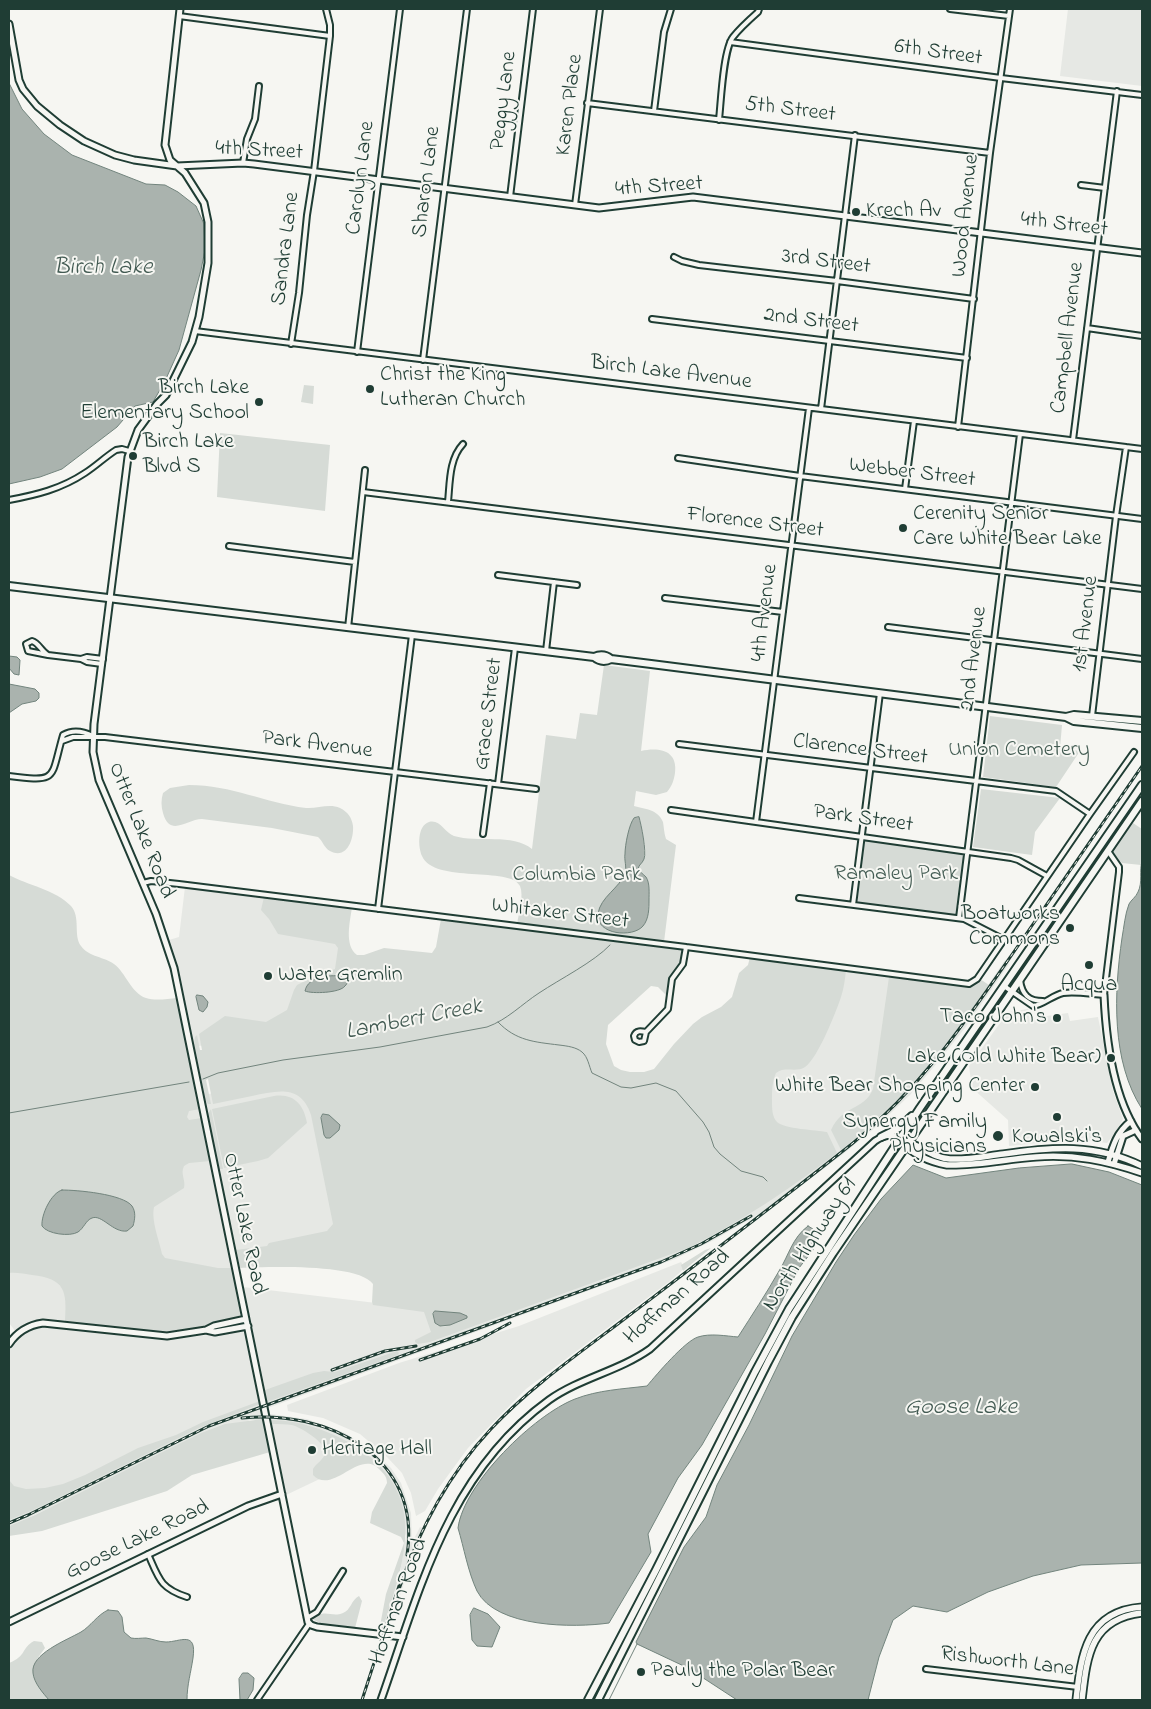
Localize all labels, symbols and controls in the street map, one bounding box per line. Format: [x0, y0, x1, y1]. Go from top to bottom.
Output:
street label: 6th Street [892, 35, 984, 73]
street label: Peggy Lane [486, 50, 524, 152]
street label: Karen Place [552, 53, 590, 157]
street label: 5th Street [743, 92, 837, 130]
street label: Carolyn Lane [342, 120, 382, 236]
street label: Sharon Lane [408, 125, 448, 239]
street label: 4th Street [214, 137, 304, 167]
street label: Wood Avenue [947, 153, 987, 279]
street label: 4th Street [614, 172, 704, 204]
street label: Sandra Lane [267, 191, 307, 307]
place label: Krech Av [866, 199, 941, 225]
marker: Krech Av [850, 206, 862, 218]
street label: 4th Street [1019, 208, 1109, 244]
street label: 3rd Street [780, 244, 872, 282]
water label: Birch Lake [53, 255, 153, 283]
street label: Campbell Avenue [1047, 261, 1091, 415]
street label: 2nd Street [762, 303, 860, 341]
street label: Birch Lake Avenue [589, 351, 753, 397]
place label: Christ the King Lutheran Church [380, 363, 525, 414]
place label: Birch Lake Elementary School [80, 376, 249, 428]
marker: Christ the King Lutheran Church [364, 383, 376, 395]
marker: Birch Lake Elementary School [253, 396, 265, 408]
place label: Birch Lake Blvd S [143, 430, 234, 482]
marker: Birch Lake Blvd S [127, 450, 139, 462]
street label: Webber Street [847, 453, 977, 495]
place label: Cerenity Senior Care White Bear Lake [913, 502, 1102, 554]
street label: Florence Street [685, 503, 825, 545]
marker: Cerenity Senior Care White Bear Lake [897, 522, 909, 534]
street label: 4th Avenue [747, 563, 785, 663]
street label: 1st Avenue [1068, 574, 1106, 674]
street label: 2nd Avenue [955, 605, 995, 713]
street label: Grace Street [470, 656, 510, 772]
street label: Park Avenue [260, 726, 374, 766]
street label: Clarence Street [791, 730, 929, 772]
park label: Union Cemetery [948, 738, 1090, 764]
street label: Otter Lake Road [101, 759, 179, 903]
street label: Park Street [811, 800, 915, 840]
park label: Ramaley Park [834, 862, 958, 888]
park label: Columbia Park [513, 863, 641, 889]
street label: Whitaker Street [490, 893, 630, 937]
place label: Boatworks Commons [961, 902, 1060, 954]
marker: Boatworks Commons [1064, 922, 1076, 934]
marker: Acqua [1083, 959, 1095, 971]
place label: Water Gremlin [278, 963, 403, 989]
marker: Water Gremlin [262, 970, 274, 982]
place label: Acqua [1061, 973, 1117, 999]
water label: Lambert Creek [344, 994, 484, 1048]
place label: Taco John's [940, 1005, 1047, 1031]
marker: Taco John's [1051, 1012, 1063, 1024]
place label: Lake (Old White Bear) [907, 1045, 1101, 1071]
marker: Lake (Old White Bear) [1105, 1052, 1117, 1064]
place label: White Bear Shopping Center [775, 1074, 1025, 1100]
marker: White Bear Shopping Center [1029, 1081, 1041, 1093]
place label: Synergy Family Physicians [842, 1110, 987, 1162]
marker: Kowalski's [1051, 1111, 1063, 1123]
place label: Kowalski's [1012, 1125, 1102, 1151]
marker: Synergy Family Physicians [991, 1129, 1005, 1143]
street label: Otter Lake Road [215, 1151, 271, 1297]
street label: North Highway 61 [758, 1173, 864, 1317]
street label: Hoffman Road [619, 1245, 737, 1351]
water label: Goose Lake [905, 1395, 1017, 1423]
place label: Heritage Hall [322, 1437, 432, 1463]
marker: Heritage Hall [306, 1444, 318, 1456]
street label: Goose Lake Road [62, 1495, 214, 1587]
street label: Hoffman Road [365, 1535, 435, 1669]
street label: Rishworth Lane [939, 1642, 1075, 1684]
place label: Pauly the Polar Bear [651, 1659, 835, 1685]
marker: Pauly the Polar Bear [635, 1666, 647, 1678]

